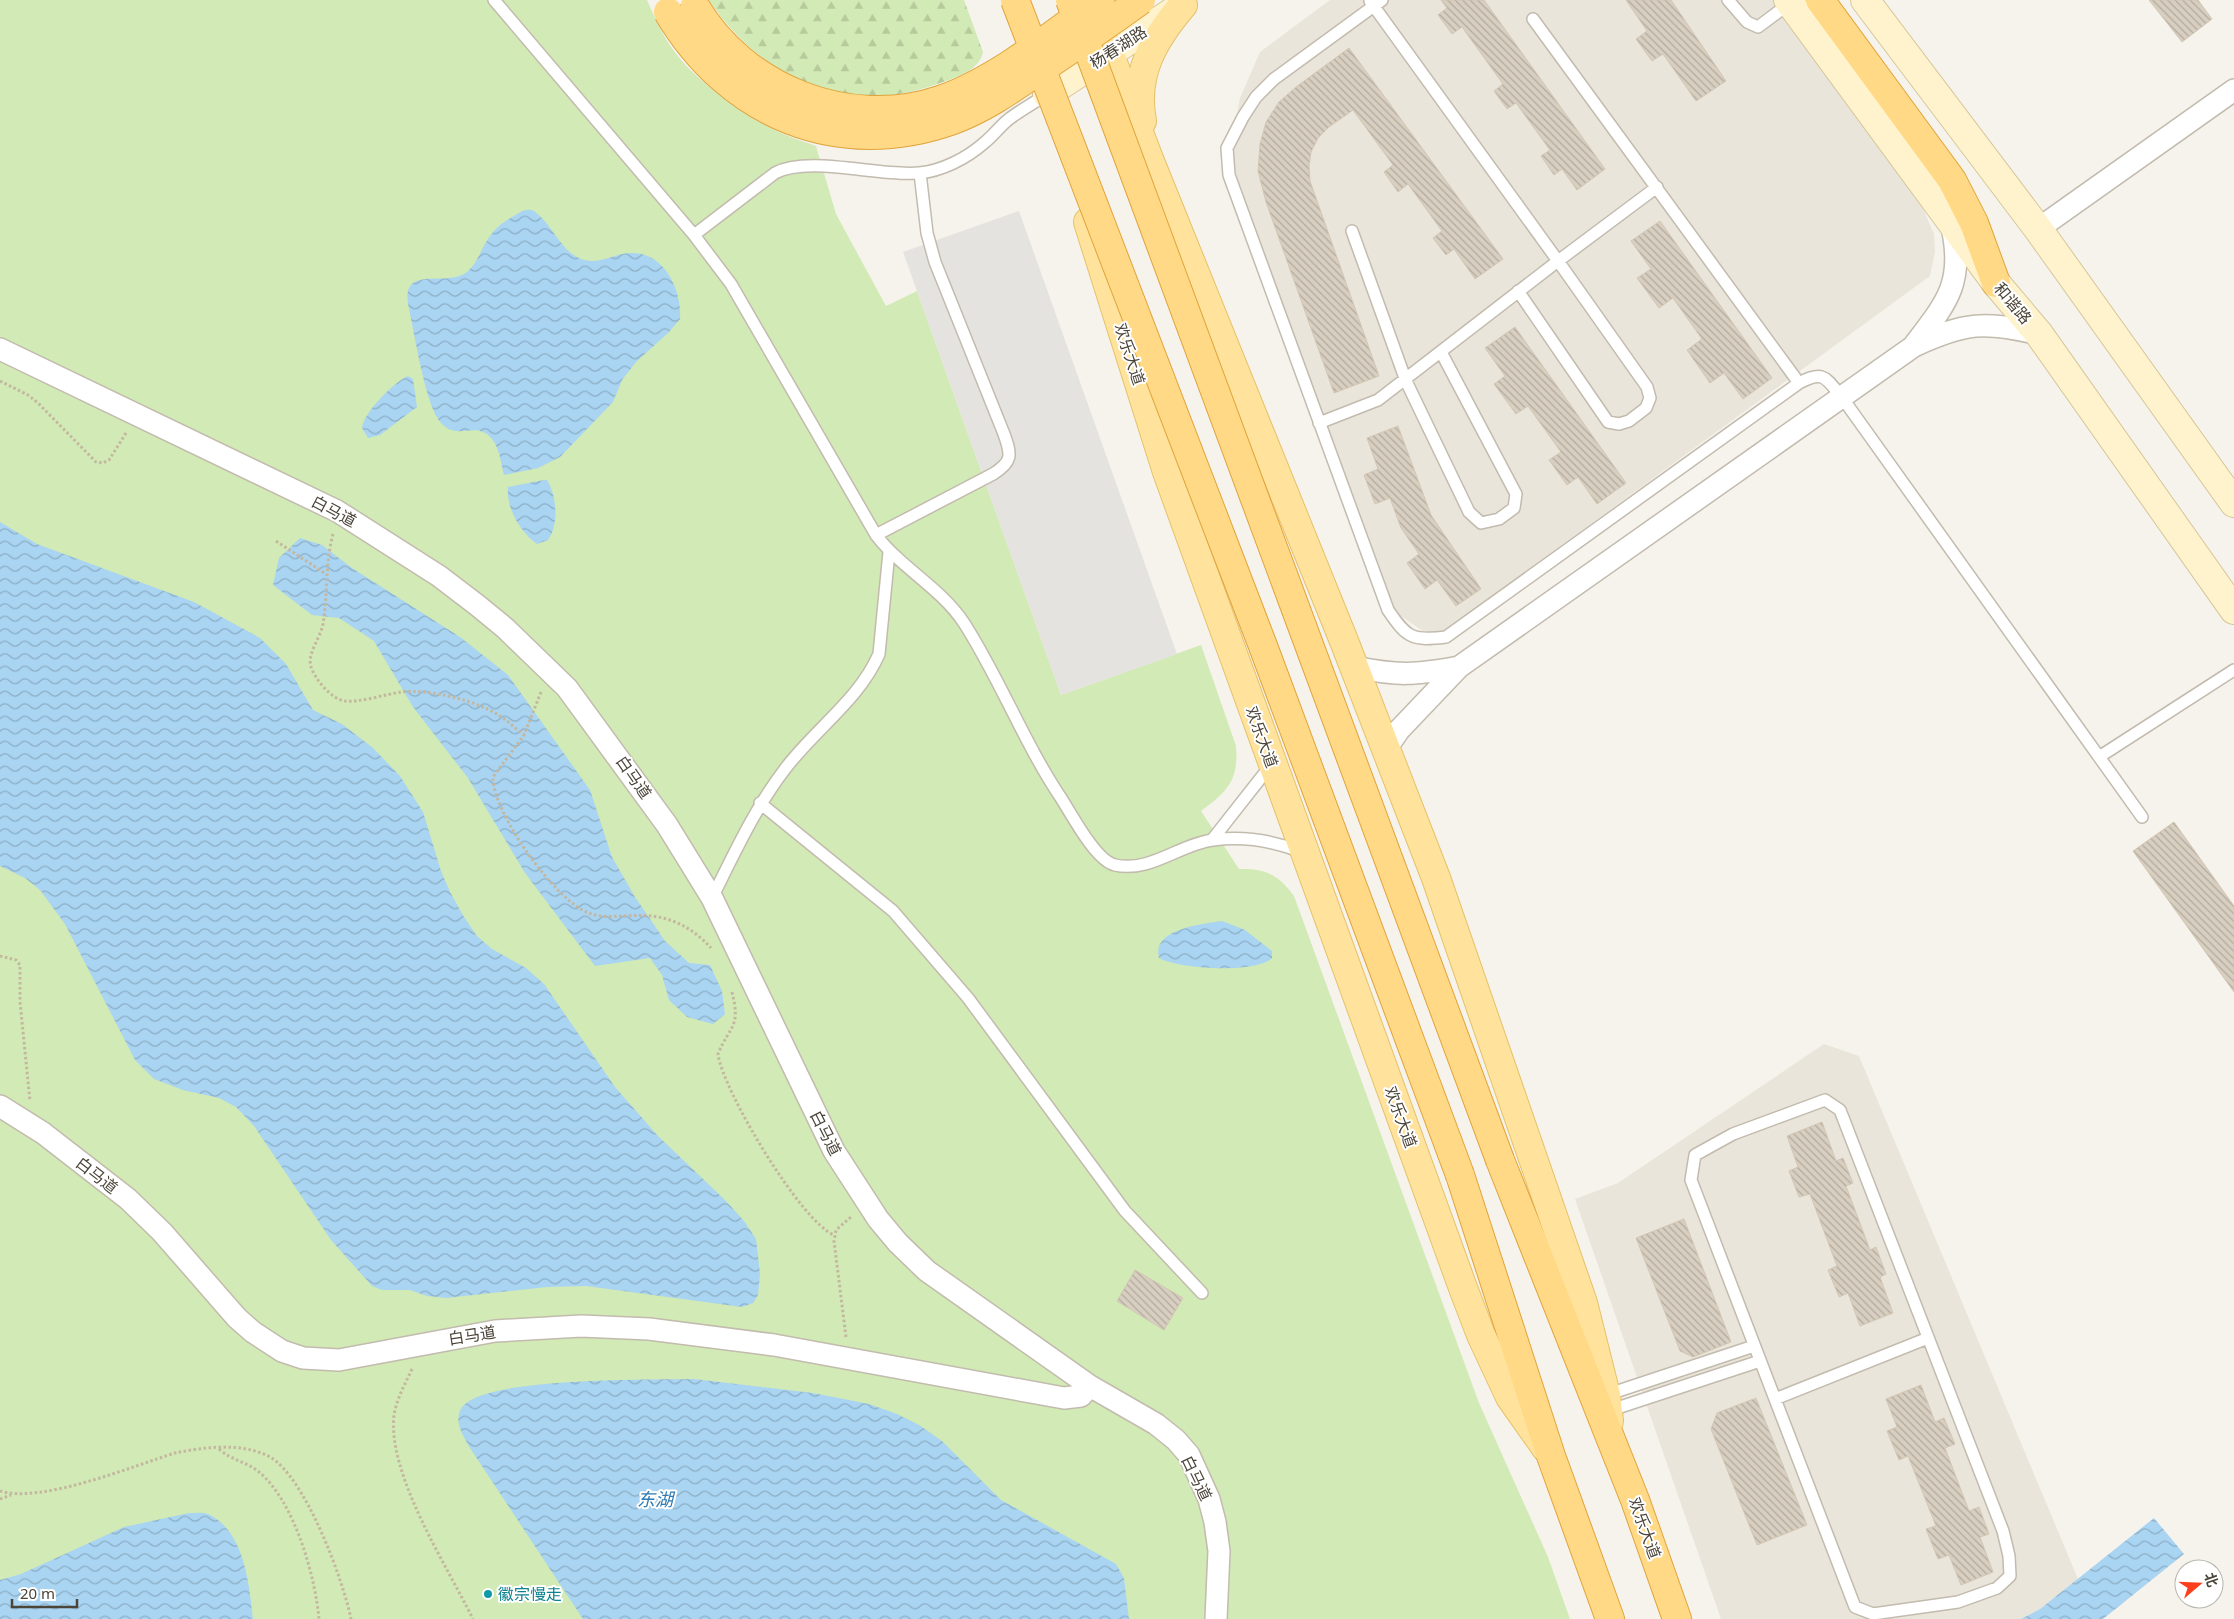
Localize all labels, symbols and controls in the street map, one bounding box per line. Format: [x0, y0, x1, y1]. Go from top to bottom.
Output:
street label: 杨春湖路 [1085, 20, 1151, 74]
street label: 和谐路 [1989, 278, 2037, 328]
street label: 欢乐大道 [1110, 320, 1150, 388]
street label: 白马道 [308, 490, 360, 532]
street label: 欢乐大道 [1241, 703, 1283, 771]
street label: 白马道 [611, 751, 657, 803]
street label: 欢乐大道 [1380, 1083, 1422, 1151]
street label: 白马道 [805, 1107, 847, 1159]
street label: 白马道 [71, 1152, 123, 1198]
street label: 白马道 [447, 1320, 497, 1350]
street label: 白马道 [1177, 1452, 1217, 1504]
water label: 东湖 [637, 1487, 676, 1511]
street label: 欢乐大道 [1624, 1494, 1666, 1562]
north arrow [2174, 1559, 2224, 1609]
text: 北 [2201, 1570, 2223, 1589]
scale bar [12, 1576, 78, 1608]
text: 20 m [20, 1583, 55, 1603]
place label: 徽宗慢走 [498, 1583, 562, 1605]
marker: 徽宗慢走 [482, 1588, 494, 1600]

